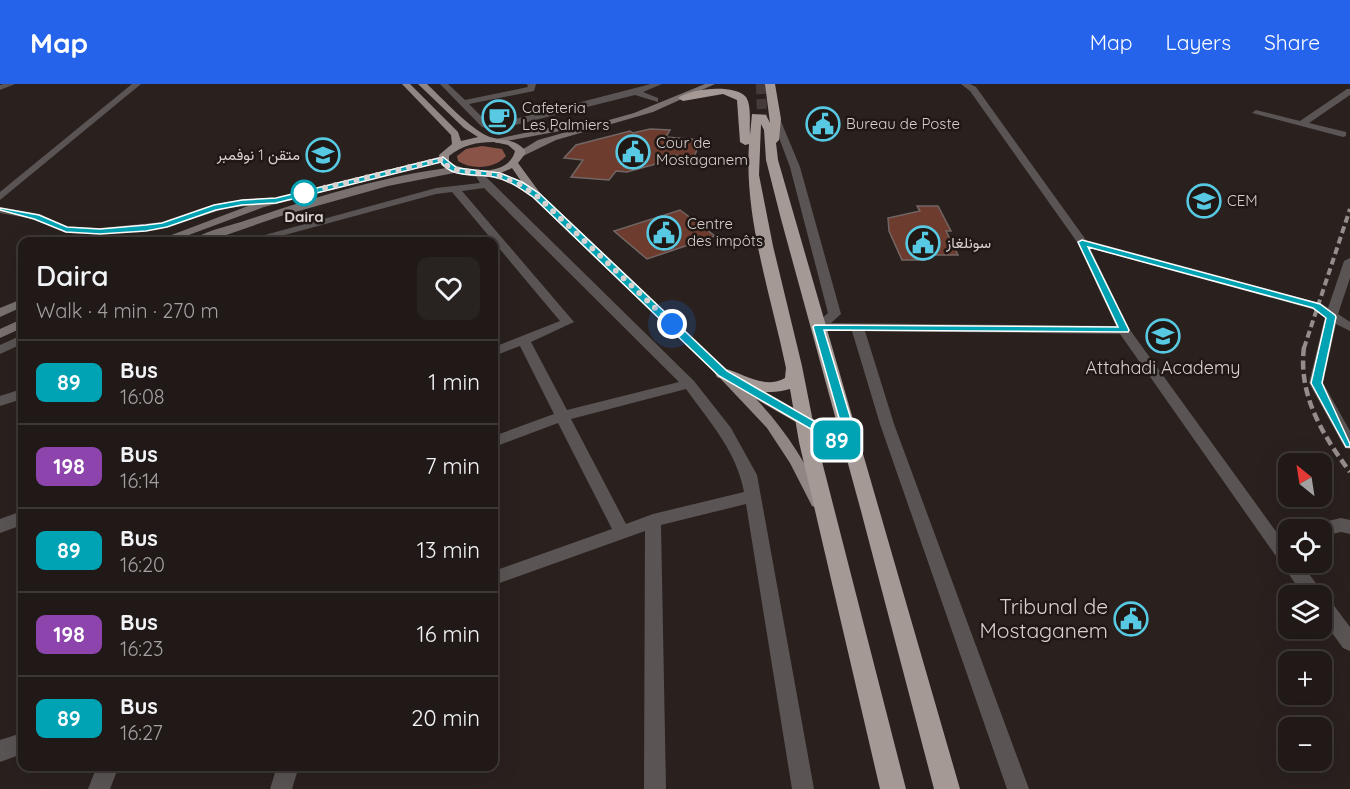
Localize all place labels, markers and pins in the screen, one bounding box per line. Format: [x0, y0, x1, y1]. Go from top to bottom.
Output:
place label: Cafeteria Les Palmiers [522, 98, 609, 134]
cafe icon: Cafeteria Les Palmiers [481, 99, 517, 135]
public building icon: Bureau de Poste [805, 106, 841, 142]
place label: Bureau de Poste [846, 114, 960, 133]
place label: Cour de Mostaganem [656, 133, 748, 169]
public building icon: Cour de Mostaganem [615, 134, 651, 170]
school or university icon: متقن 1 نوفمبر [305, 137, 341, 173]
place label: متقن 1 نوفمبر [216, 145, 300, 165]
marker: Daira [291, 180, 317, 206]
school or university icon: CEM [1186, 183, 1222, 219]
place label: CEM [1227, 191, 1258, 210]
place label: Daira [284, 207, 324, 226]
place label: Centre des impôts [687, 214, 763, 250]
public building icon: Centre des impôts [646, 215, 682, 251]
public building icon: سونلغاز [905, 225, 941, 261]
place label: سونلغاز [945, 233, 991, 252]
school or university icon: Attahadi Academy [1145, 318, 1181, 354]
place label: Attahadi Academy [1086, 356, 1240, 379]
place label: Tribunal de Mostaganem [979, 593, 1108, 643]
public building icon: Tribunal de Mostaganem [1113, 601, 1149, 637]

